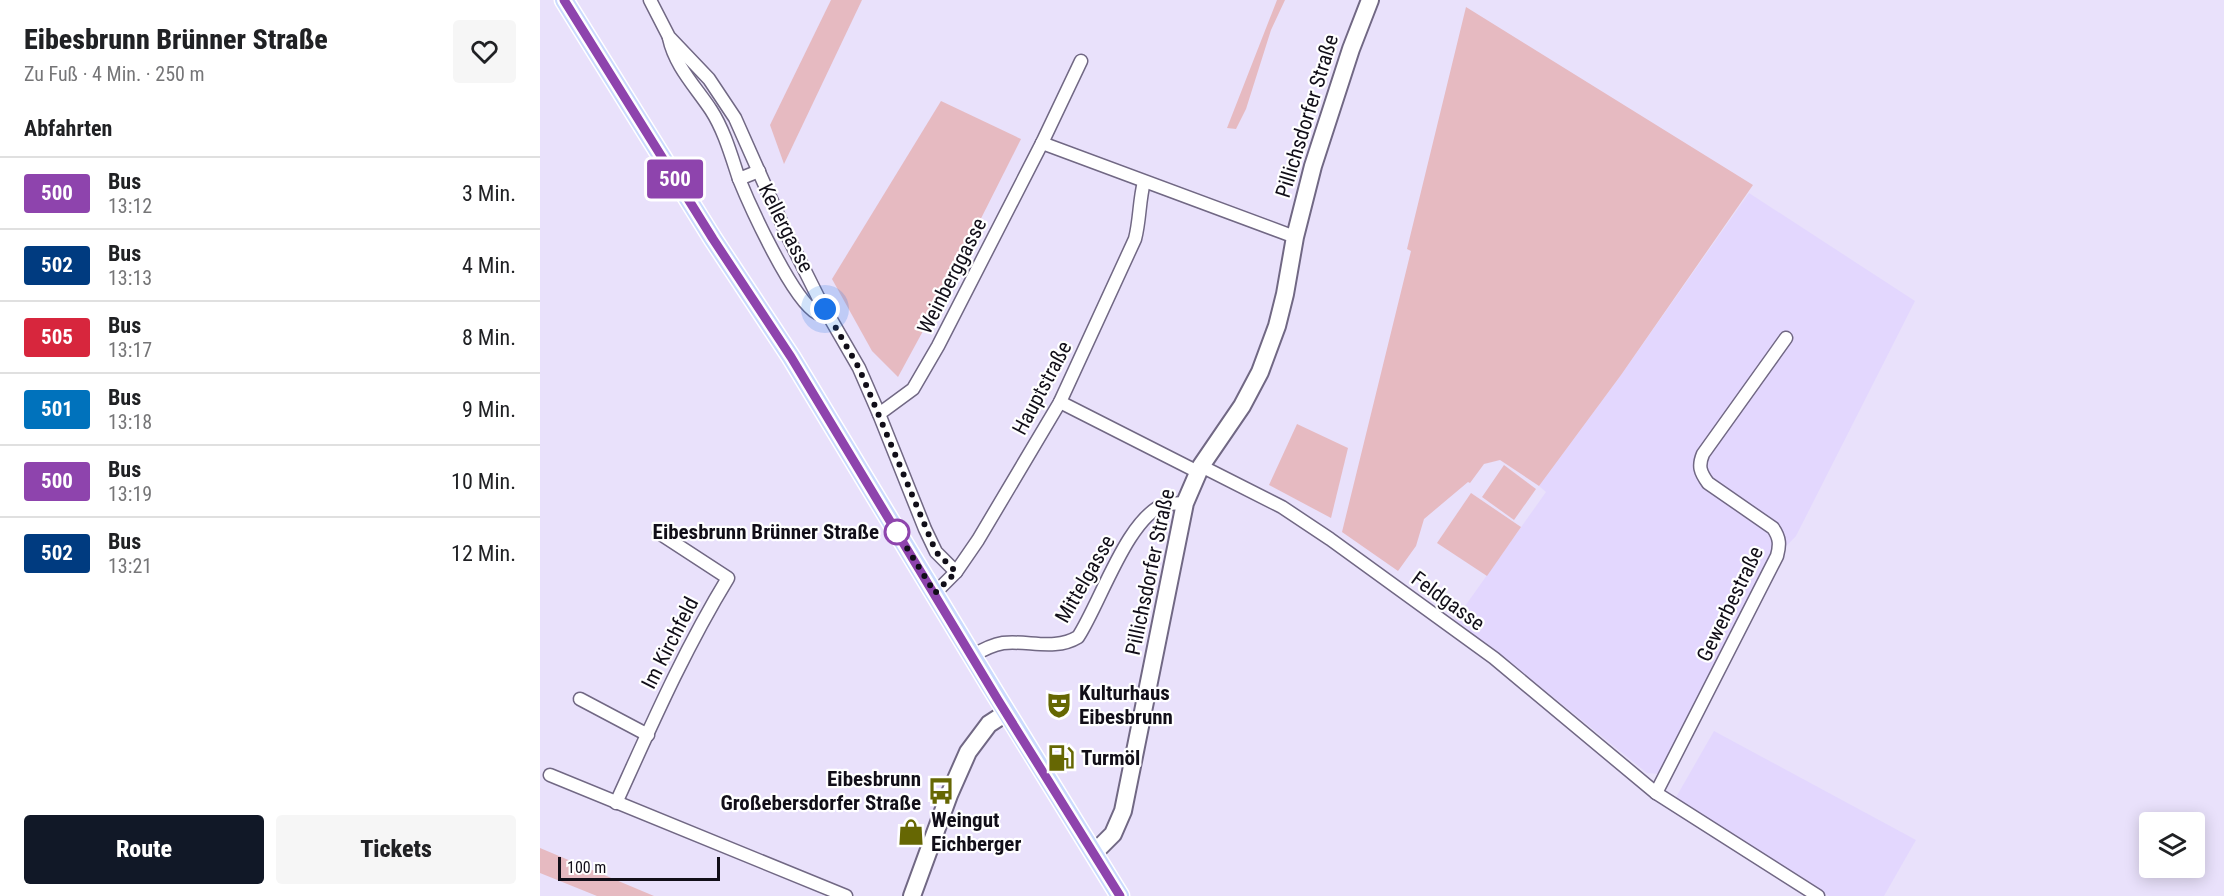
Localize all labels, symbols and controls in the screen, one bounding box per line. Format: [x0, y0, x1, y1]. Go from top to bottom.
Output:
button: heart [453, 20, 516, 83]
text: Eibesbrunn Brünner Straße [24, 23, 328, 56]
street label: Pillichsdorfer Straße [1271, 31, 1343, 200]
text: Zu Fuß · 4 Min. · 250 m [24, 62, 205, 86]
text: Abfahrten [24, 116, 112, 141]
line badge: 500 [640, 160, 710, 198]
text: 500 [659, 167, 691, 191]
text: Bus [108, 169, 141, 194]
street label: Kellergasse [753, 180, 819, 276]
text: 500 [41, 181, 73, 205]
text: 3 Min. [462, 181, 516, 206]
text: 13:12 [108, 194, 152, 218]
street label: Weinberggasse [913, 214, 992, 338]
text: Bus [108, 241, 141, 266]
text: 502 [41, 253, 73, 277]
text: 4 Min. [462, 253, 516, 278]
text: 13:13 [108, 266, 152, 290]
your location [810, 294, 840, 324]
text: Bus [108, 313, 141, 338]
text: 505 [41, 325, 73, 349]
text: 8 Min. [462, 325, 516, 350]
street label: Hauptstraße [1007, 337, 1077, 439]
text: 13:17 [108, 338, 152, 362]
text: Bus [108, 385, 141, 410]
text: 501 [41, 397, 73, 421]
text: 9 Min. [462, 397, 516, 422]
text: 13:18 [108, 410, 152, 434]
text: Bus [108, 457, 141, 482]
text: 500 [41, 469, 73, 493]
text: 10 Min. [451, 469, 516, 494]
text: 13:19 [108, 482, 152, 506]
street label: Pillichsdorfer Straße [1121, 487, 1179, 657]
marker: Eibesbrunn Brünner Straße [884, 519, 910, 545]
place label: Eibesbrunn Brünner Straße [653, 520, 879, 544]
text: Bus [108, 529, 141, 554]
street label: Mittelgasse [1050, 531, 1120, 627]
text: 502 [41, 541, 73, 565]
text: 12 Min. [451, 541, 516, 566]
street label: Gewerbestraße [1692, 542, 1768, 665]
text: 13:21 [108, 554, 152, 578]
street label: Feldgasse [1407, 566, 1489, 636]
street label: Im Kirchfeld [637, 593, 703, 693]
place label: Kulturhaus Eibesbrunn [1079, 681, 1173, 729]
theatre icon: Kulturhaus Eibesbrunn [1044, 690, 1074, 720]
fuel station icon: Turmöl [1046, 743, 1076, 773]
place label: Turmöl [1081, 746, 1140, 770]
place label: Eibesbrunn Großebersdorfer Straße [720, 767, 921, 815]
bus stop icon: Eibesbrunn Großebersdorfer Straße [926, 776, 956, 806]
place label: Weingut Eichberger [931, 808, 1021, 856]
map controls [2139, 812, 2205, 878]
button: layers [2139, 812, 2205, 878]
button: Route [24, 815, 264, 884]
button: Tickets [276, 815, 516, 884]
shop icon: Weingut Eichberger [896, 817, 926, 847]
scale bar [558, 854, 720, 882]
text: 100 m [567, 858, 606, 877]

